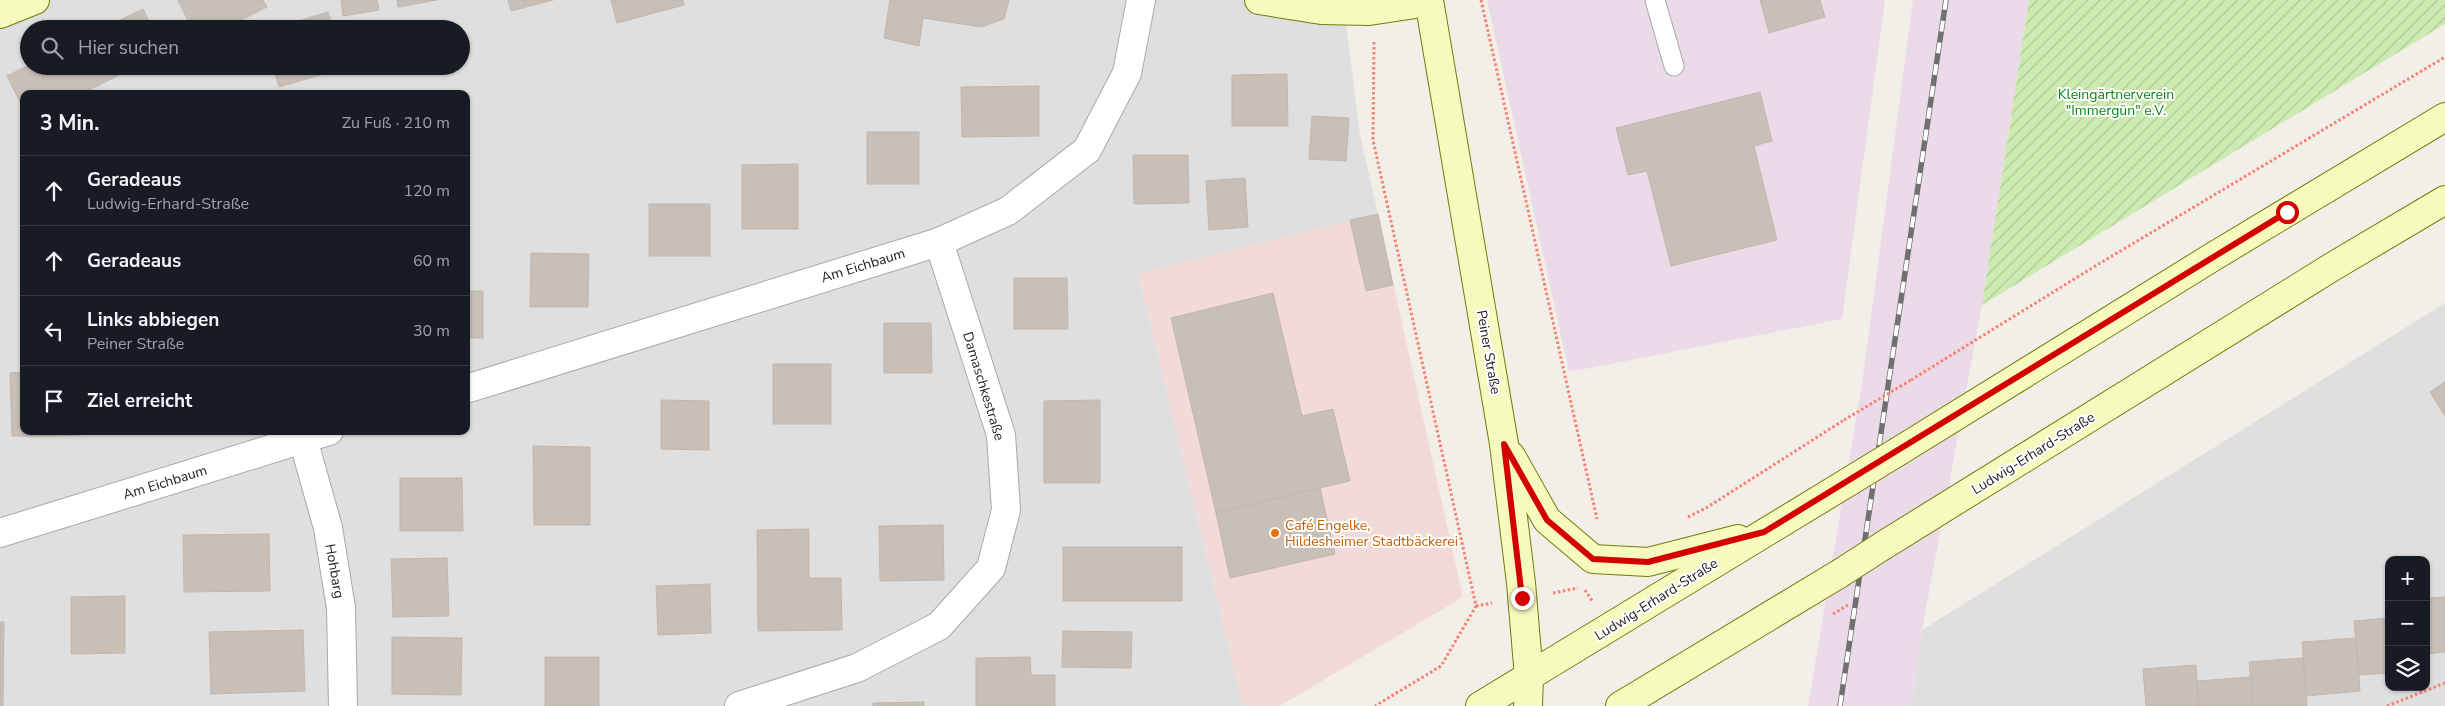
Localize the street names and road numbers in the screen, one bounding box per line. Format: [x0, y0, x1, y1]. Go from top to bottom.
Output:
street label: Am Eichbaum [819, 244, 908, 287]
street label: Peiner Straße [1472, 308, 1505, 396]
street label: Damaschkestraße [958, 330, 1009, 443]
street label: Ludwig-Erhard-Straße [1968, 408, 2098, 499]
street label: Am Eichbaum [121, 461, 210, 504]
street label: Hohbarg [320, 542, 349, 600]
street label: Ludwig-Erhard-Straße [1591, 554, 1721, 645]

